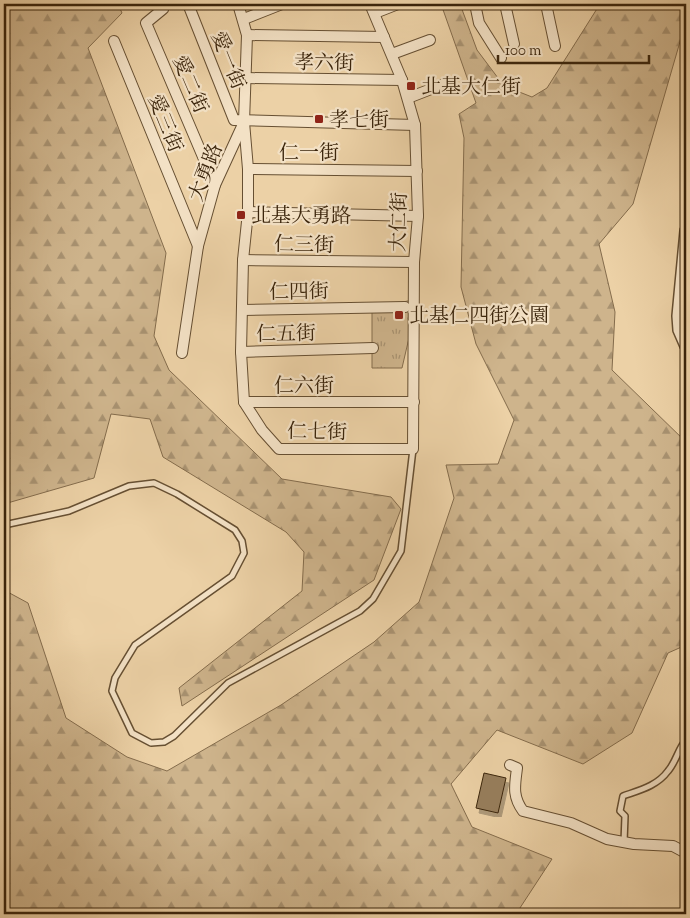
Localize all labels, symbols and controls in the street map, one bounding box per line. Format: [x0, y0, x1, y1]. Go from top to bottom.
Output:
street label: 愛一街 [202, 28, 251, 94]
scale bar [498, 32, 649, 64]
text: 100 m [505, 41, 542, 62]
street label: 孝六街 [294, 49, 354, 80]
street label: 愛二街 [164, 52, 214, 118]
place label: 北基大仁街 [421, 74, 521, 103]
marker: 北基大仁街 [405, 80, 417, 92]
street label: 愛三街 [139, 91, 188, 157]
place label: 孝七街 [329, 107, 389, 136]
marker: 孝七街 [313, 113, 325, 125]
street label: 大勇路 [183, 140, 232, 206]
street label: 仁一街 [279, 140, 339, 169]
street label: 大仁街 [385, 192, 416, 253]
place label: 北基大勇路 [251, 203, 351, 232]
marker: 北基大勇路 [235, 209, 247, 221]
street label: 仁三街 [274, 231, 334, 262]
street label: 仁四街 [269, 278, 329, 309]
place label: 北基仁四街公園 [409, 303, 549, 332]
marker: 北基仁四街公園 [393, 309, 405, 321]
street label: 仁五街 [256, 320, 316, 351]
street label: 仁六街 [274, 373, 334, 402]
street label: 仁七街 [287, 418, 347, 449]

